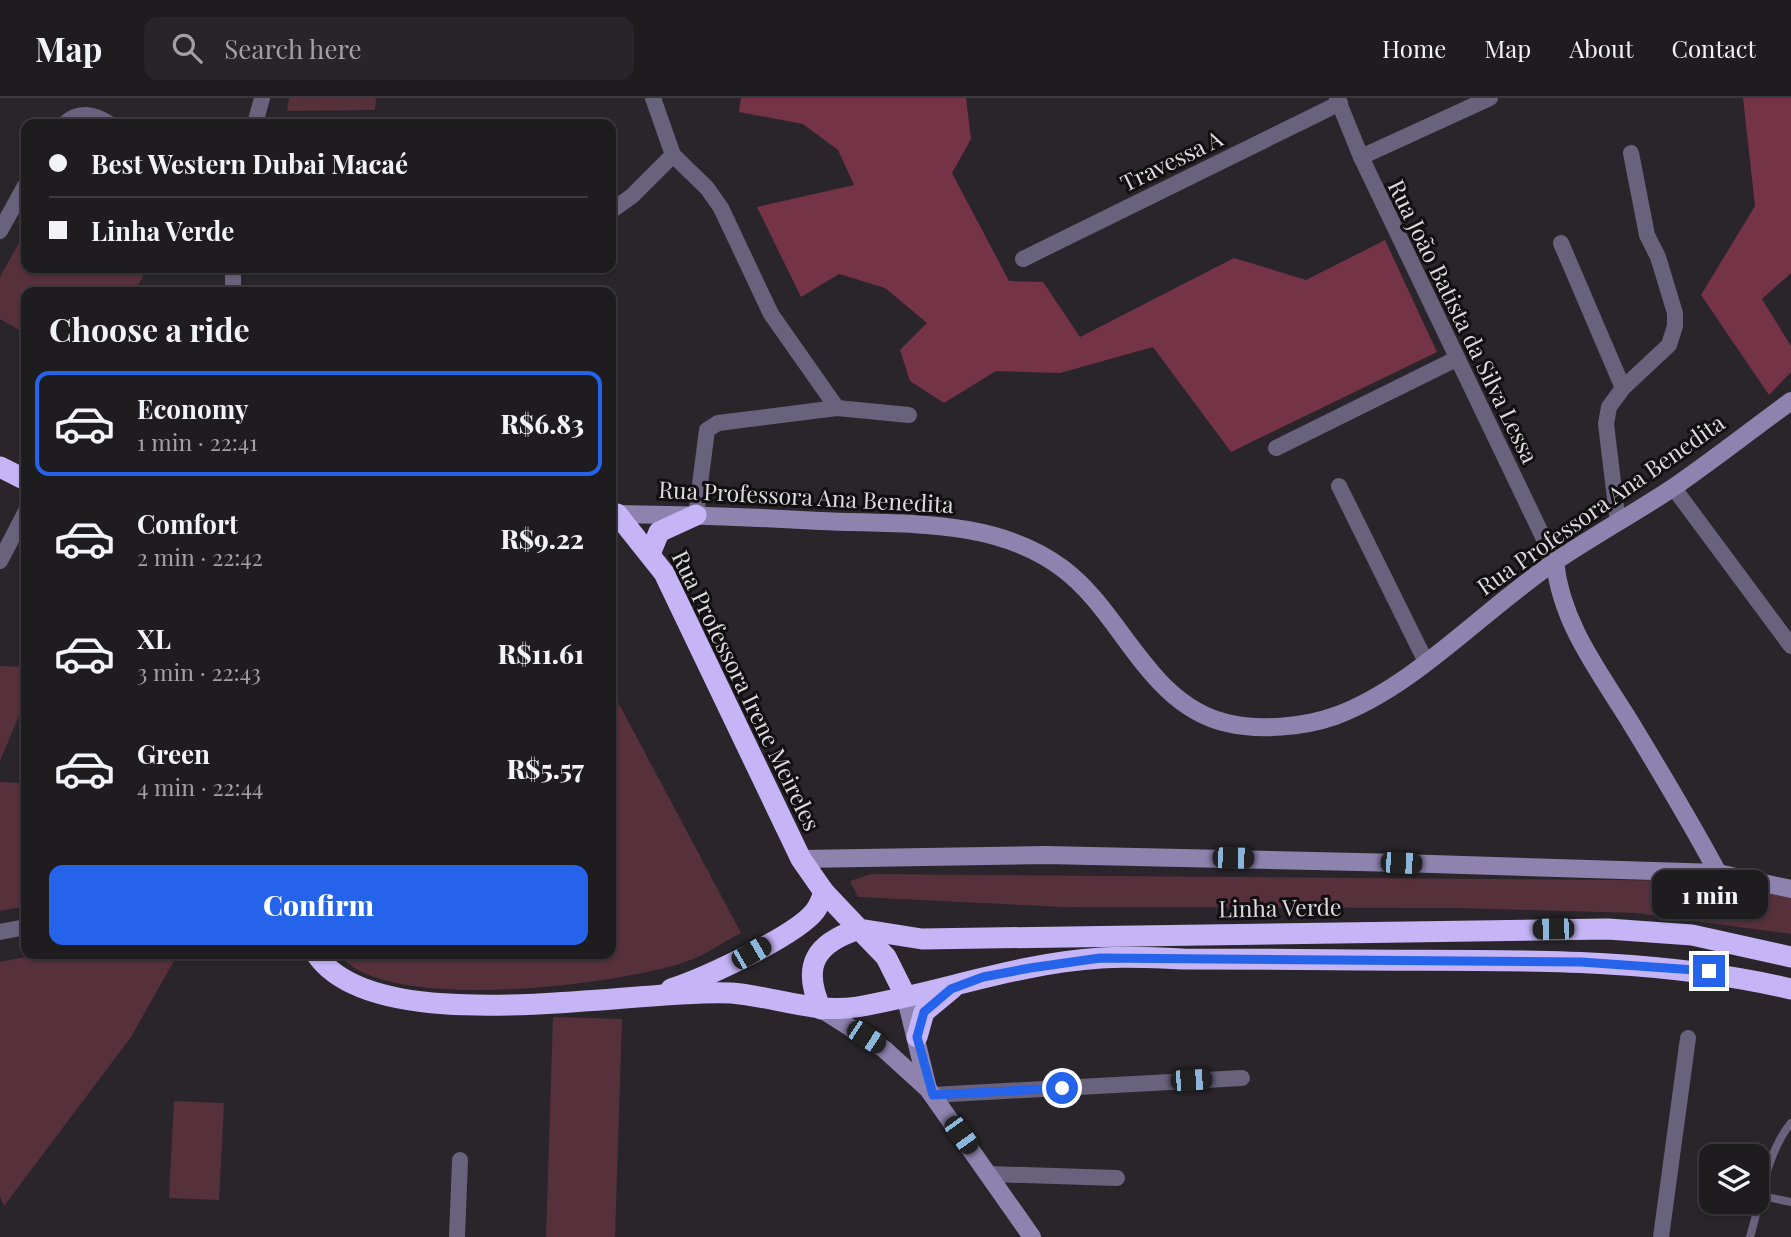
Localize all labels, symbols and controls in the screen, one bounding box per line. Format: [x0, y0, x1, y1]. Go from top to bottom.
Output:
search box [144, 17, 634, 80]
text: Map [35, 26, 102, 70]
icon: search [168, 29, 206, 67]
text: Search here [224, 31, 362, 66]
text: Home [1382, 32, 1446, 64]
text: Map [1484, 32, 1531, 64]
text: About [1569, 32, 1633, 64]
text: Contact [1671, 32, 1756, 64]
street label: Travessa A [1115, 122, 1228, 198]
text: Best Western Dubai Macaé [91, 146, 408, 181]
street label: Rua João Batista da Silva Lessa [1382, 174, 1547, 468]
text: Linha Verde [91, 213, 234, 248]
text: Choose a ride [49, 307, 250, 350]
text: Economy [137, 391, 248, 426]
icon: car [53, 392, 116, 455]
text: R$6.83 [501, 406, 584, 441]
street label: Rua Professora Ana Benedita [1470, 406, 1730, 601]
text: 1 min · 22:41 [137, 426, 258, 457]
street label: Rua Professora Ana Benedita [658, 473, 955, 519]
text: Comfort [137, 506, 238, 541]
icon: car [53, 507, 116, 570]
text: R$9.22 [500, 521, 584, 556]
text: 2 min · 22:42 [137, 541, 263, 572]
street label: Rua Professora Irene Meireles [666, 545, 828, 835]
text: XL [137, 621, 171, 656]
icon: car [53, 622, 116, 685]
text: R$11.61 [498, 636, 584, 671]
text: 3 min · 22:43 [137, 656, 261, 687]
text: Green [137, 736, 210, 771]
icon: car [53, 737, 116, 800]
text: R$5.57 [507, 751, 584, 786]
text: 4 min · 22:44 [137, 771, 263, 802]
car [1212, 847, 1255, 869]
car [1380, 852, 1423, 874]
button: Confirm [49, 865, 588, 945]
callout: 1 min [1651, 870, 1767, 918]
text: 1 min [1682, 879, 1738, 910]
street label: Linha Verde [1218, 890, 1342, 924]
car [1532, 918, 1575, 940]
car [728, 933, 775, 973]
route end [1693, 955, 1725, 987]
car [843, 1017, 890, 1057]
car [1170, 1068, 1213, 1092]
route start [1046, 1072, 1078, 1104]
car [941, 1112, 982, 1158]
map controls [1699, 1144, 1769, 1214]
button: layers [1699, 1144, 1769, 1214]

